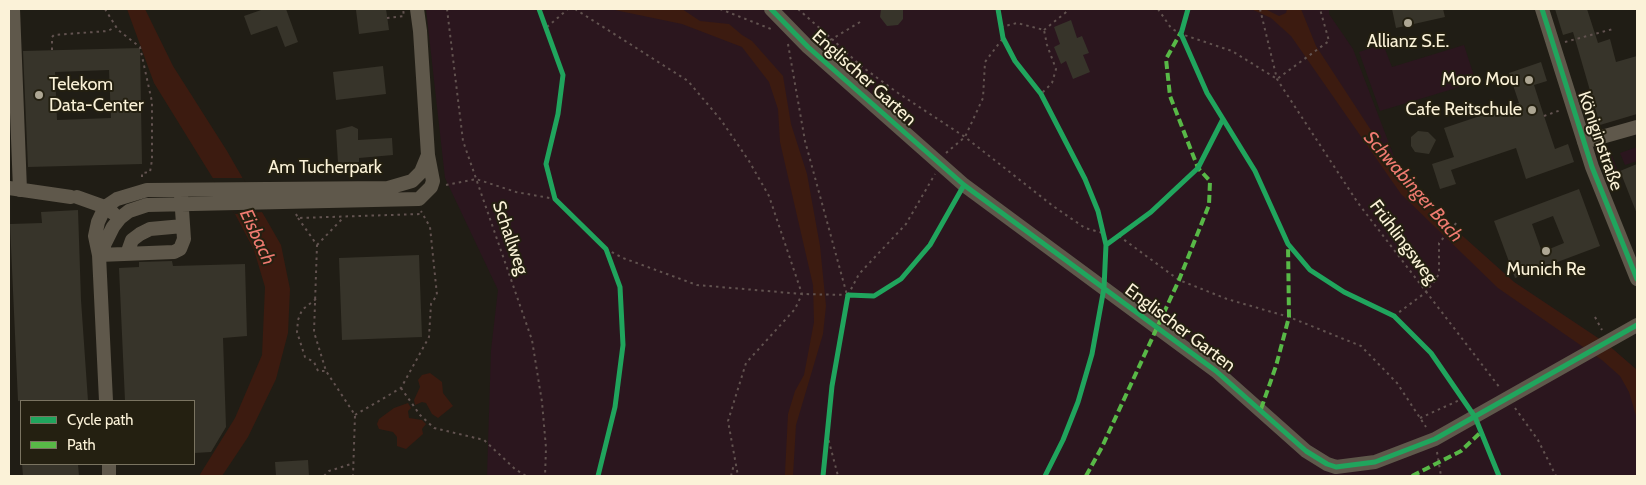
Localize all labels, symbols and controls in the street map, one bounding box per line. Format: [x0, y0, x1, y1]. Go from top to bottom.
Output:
marker: Allianz S.E. [1402, 17, 1414, 29]
street label: Englischer Garten [807, 26, 921, 130]
place label: Allianz S.E. [1367, 31, 1449, 53]
place label: Moro Mou [1442, 69, 1519, 91]
place label: Telekom Data-Center [49, 74, 144, 116]
marker: Moro Mou [1523, 74, 1535, 86]
street label: Königinstraße [1573, 88, 1627, 194]
marker: Telekom Data-Center [33, 89, 45, 101]
place label: Cafe Reitschule [1406, 99, 1522, 121]
marker: Cafe Reitschule [1526, 104, 1538, 116]
water label: Schwabinger Bach [1359, 127, 1467, 247]
street label: Am Tucherpark [268, 157, 382, 179]
street label: Frühlingsweg [1365, 196, 1441, 288]
street label: Schallweg [487, 198, 533, 278]
water label: Eisbach [234, 205, 280, 269]
marker: Munich Re [1540, 245, 1552, 257]
place label: Munich Re [1506, 259, 1586, 281]
street label: Englischer Garten [1120, 279, 1240, 377]
legend [20, 400, 195, 465]
text: Cycle path [67, 411, 133, 429]
text: Path [67, 436, 96, 454]

